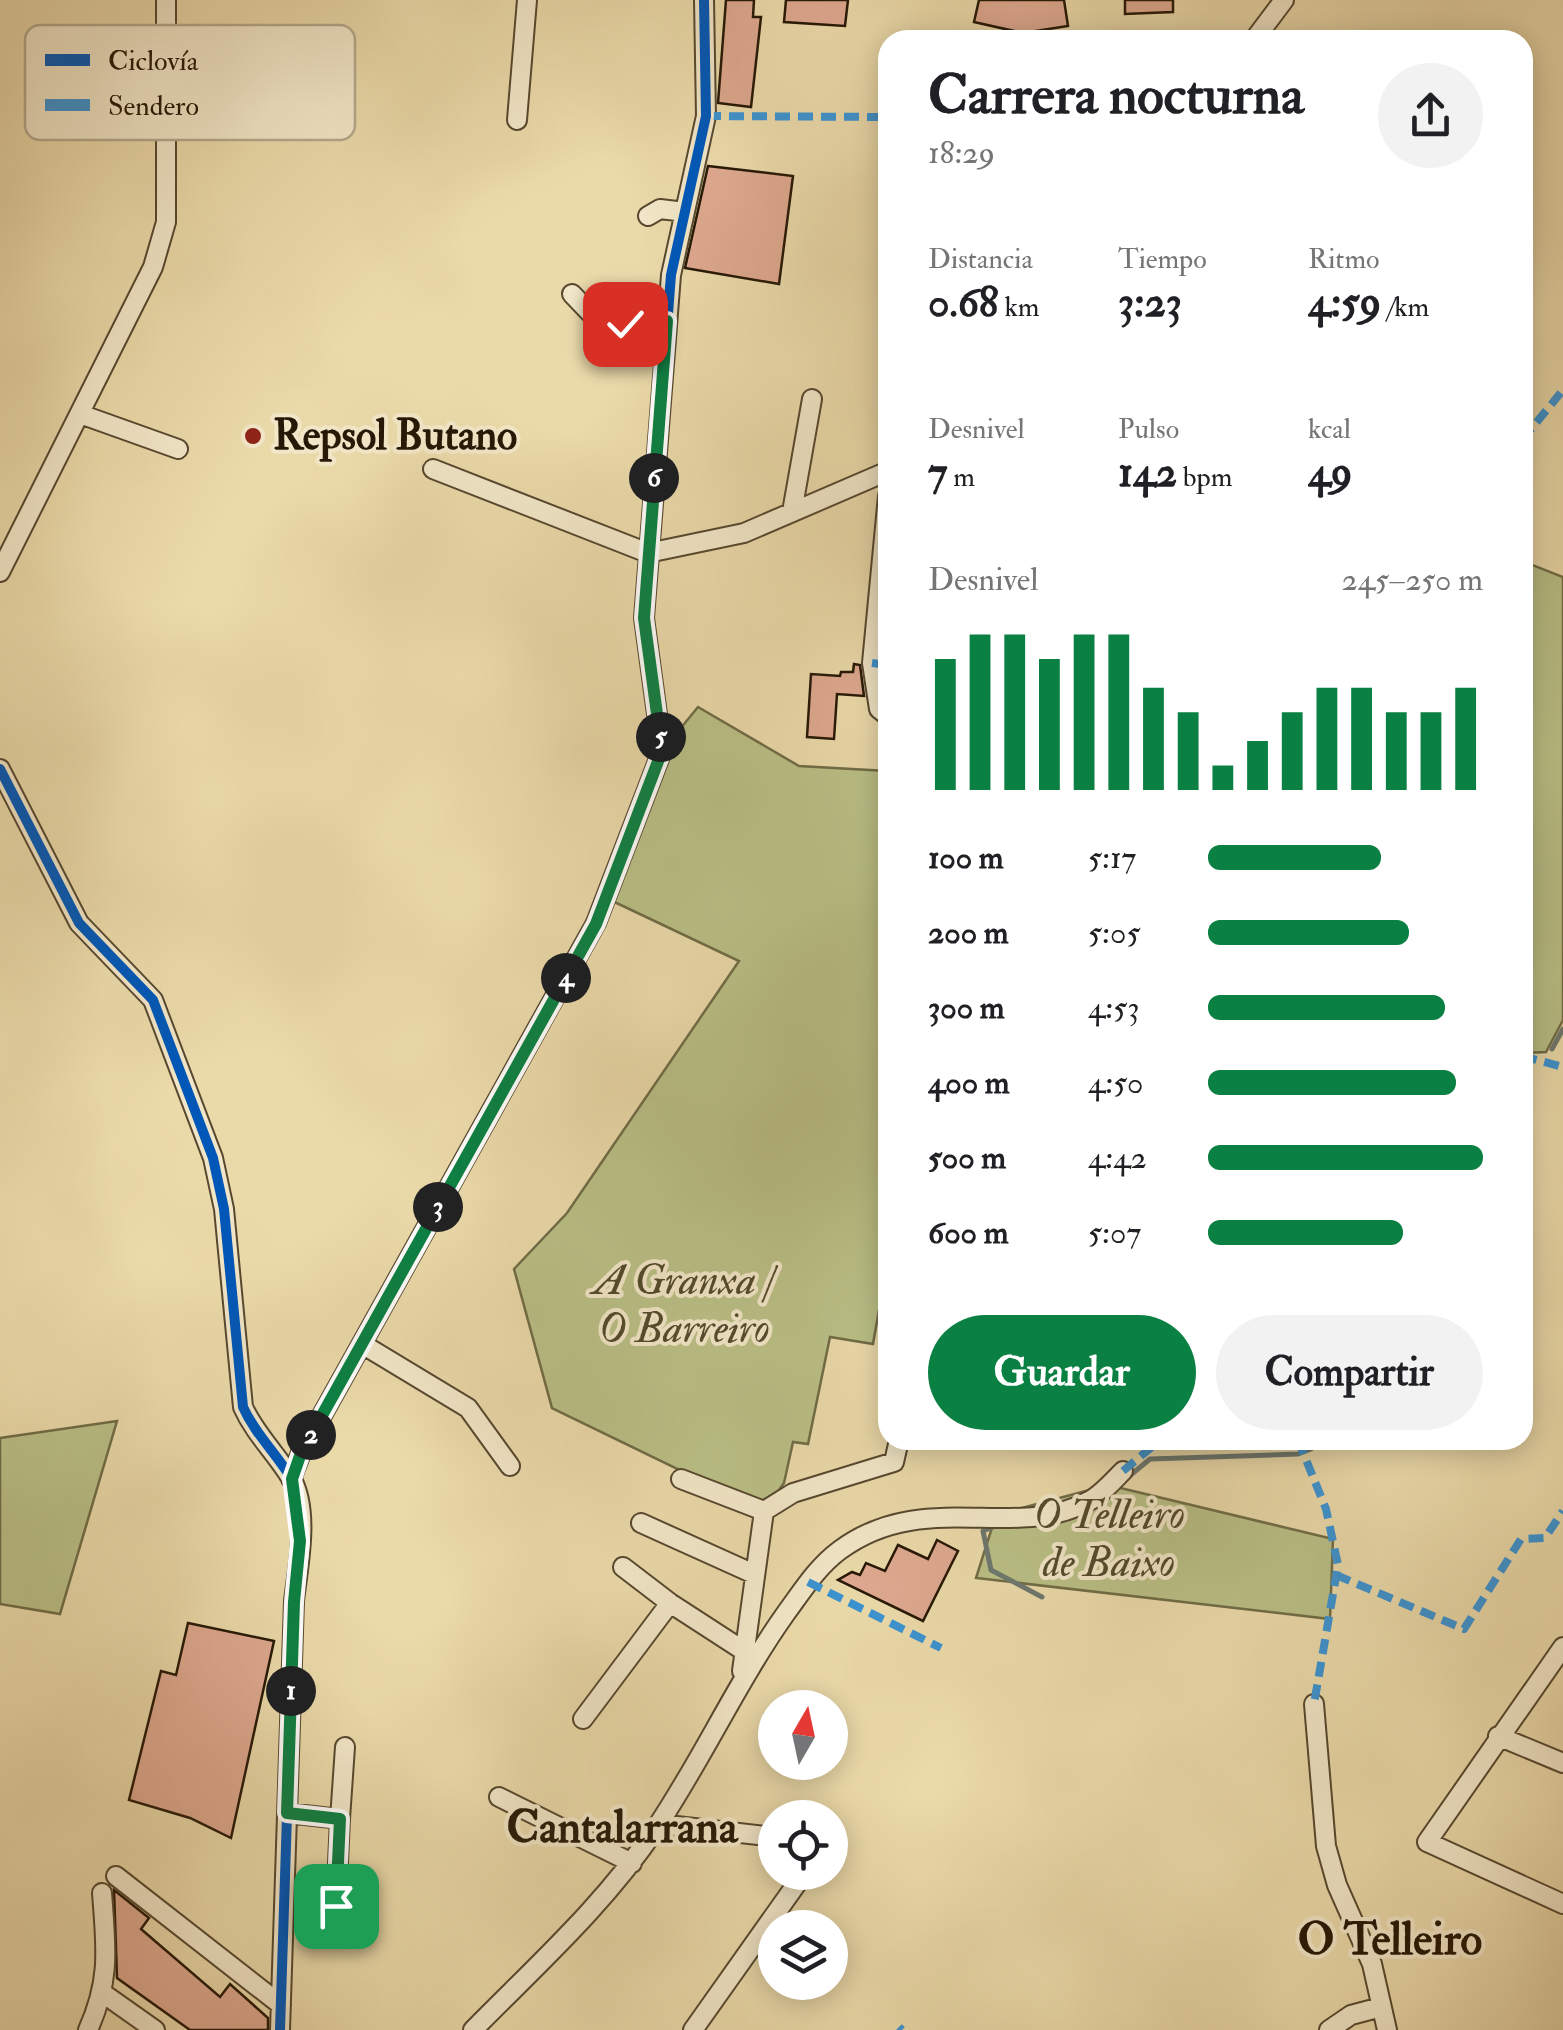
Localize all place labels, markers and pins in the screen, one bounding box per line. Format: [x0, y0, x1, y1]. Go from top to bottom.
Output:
pin [583, 282, 668, 367]
place label: Repsol Butano [273, 410, 517, 462]
marker: Repsol Butano [242, 425, 264, 447]
pin: 6 [629, 453, 679, 503]
pin: 5 [636, 712, 686, 762]
pin: 4 [541, 953, 591, 1003]
pin: 3 [413, 1182, 463, 1232]
pin: 2 [286, 1410, 336, 1460]
pin: 1 [266, 1666, 316, 1716]
pin [294, 1864, 379, 1949]

